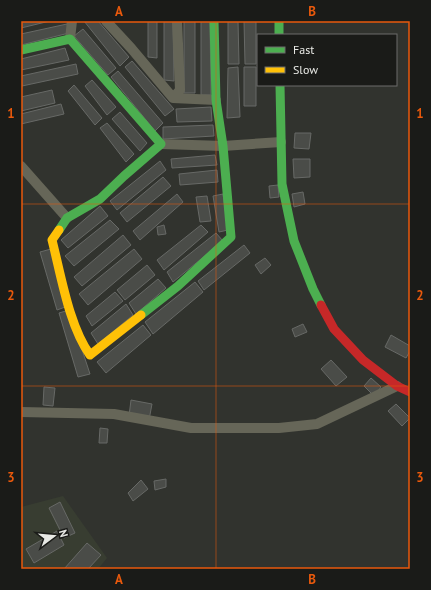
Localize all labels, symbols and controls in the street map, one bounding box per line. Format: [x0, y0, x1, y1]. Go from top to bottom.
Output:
text: A [115, 3, 123, 20]
text: B [308, 3, 316, 20]
legend [257, 34, 397, 86]
text: Fast [293, 42, 314, 57]
text: Slow [293, 62, 318, 77]
text: 1 [7, 105, 15, 122]
text: 1 [416, 105, 424, 122]
text: 2 [7, 287, 15, 304]
text: 2 [416, 287, 424, 304]
text: 3 [7, 469, 15, 486]
text: 3 [416, 469, 424, 486]
north arrow [34, 516, 74, 556]
text: N [56, 528, 71, 539]
text: A [115, 571, 123, 588]
text: B [308, 571, 316, 588]

